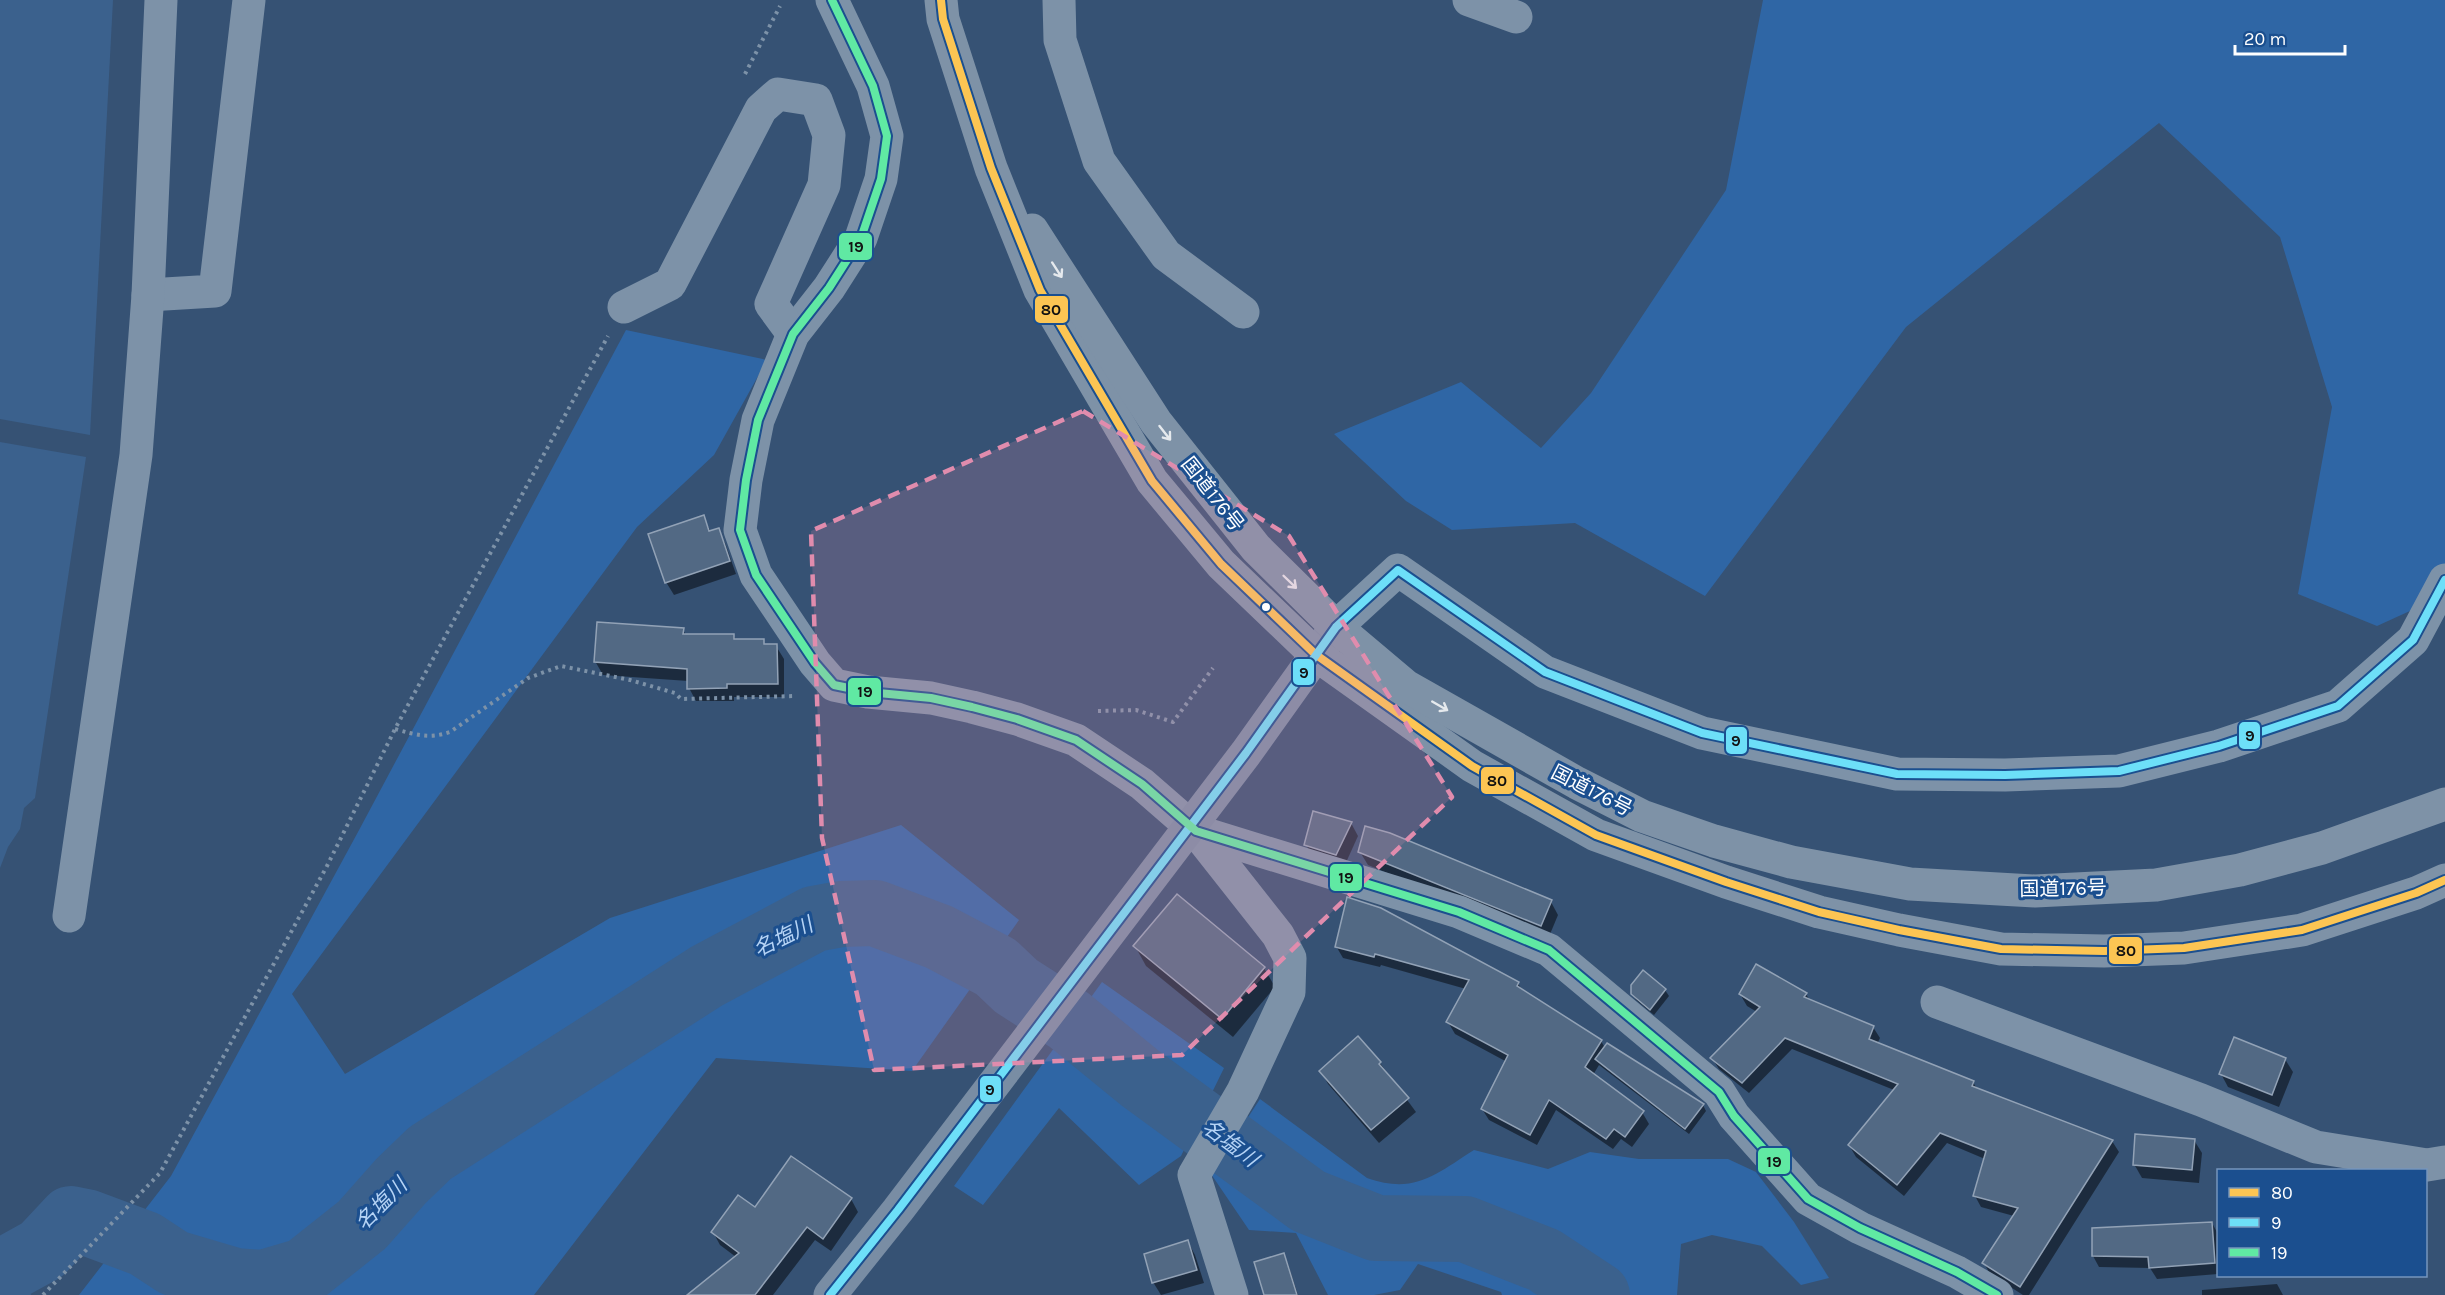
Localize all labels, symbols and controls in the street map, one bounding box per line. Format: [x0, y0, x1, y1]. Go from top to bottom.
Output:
scale bar [2235, 18, 2344, 56]
text: 20 m [2244, 28, 2286, 50]
line badge: 19 [838, 232, 873, 261]
text: 19 [848, 237, 864, 256]
one-way arrow [1051, 262, 1064, 279]
line badge: 80 [1034, 295, 1069, 324]
text: 80 [1041, 300, 1061, 319]
one-way arrow [1158, 425, 1171, 441]
street label: 国道176号 [1177, 453, 1249, 536]
one-way arrow [1283, 575, 1298, 589]
unlabelled marker [1260, 601, 1272, 613]
line badge: 9 [1292, 658, 1315, 686]
text: 9 [1299, 663, 1309, 682]
line badge: 19 [847, 677, 882, 706]
text: 19 [857, 682, 873, 701]
one-way arrow [1431, 700, 1448, 712]
line badge: 9 [2238, 721, 2261, 750]
line badge: 9 [1725, 726, 1748, 755]
text: 9 [2245, 726, 2255, 745]
text: 9 [1731, 731, 1741, 750]
street label: 国道176号 [1548, 760, 1636, 821]
line badge: 80 [1480, 766, 1515, 795]
text: 80 [1487, 771, 1507, 790]
line badge: 19 [1329, 863, 1363, 892]
text: 19 [1338, 868, 1354, 887]
street label: 国道176号 [2019, 876, 2107, 901]
water label: 名塩川 [749, 912, 818, 962]
line badge: 80 [2108, 936, 2143, 965]
text: 80 [2116, 941, 2136, 960]
line badge: 9 [979, 1075, 1002, 1103]
text: 9 [985, 1080, 995, 1099]
water label: 名塩川 [1198, 1114, 1264, 1173]
line badge: 19 [1757, 1147, 1791, 1175]
text: 19 [1766, 1152, 1782, 1171]
legend [2217, 1169, 2427, 1277]
water label: 名塩川 [350, 1172, 413, 1235]
text: 80 [2271, 1182, 2293, 1204]
text: 9 [2271, 1212, 2281, 1234]
text: 19 [2271, 1242, 2287, 1264]

